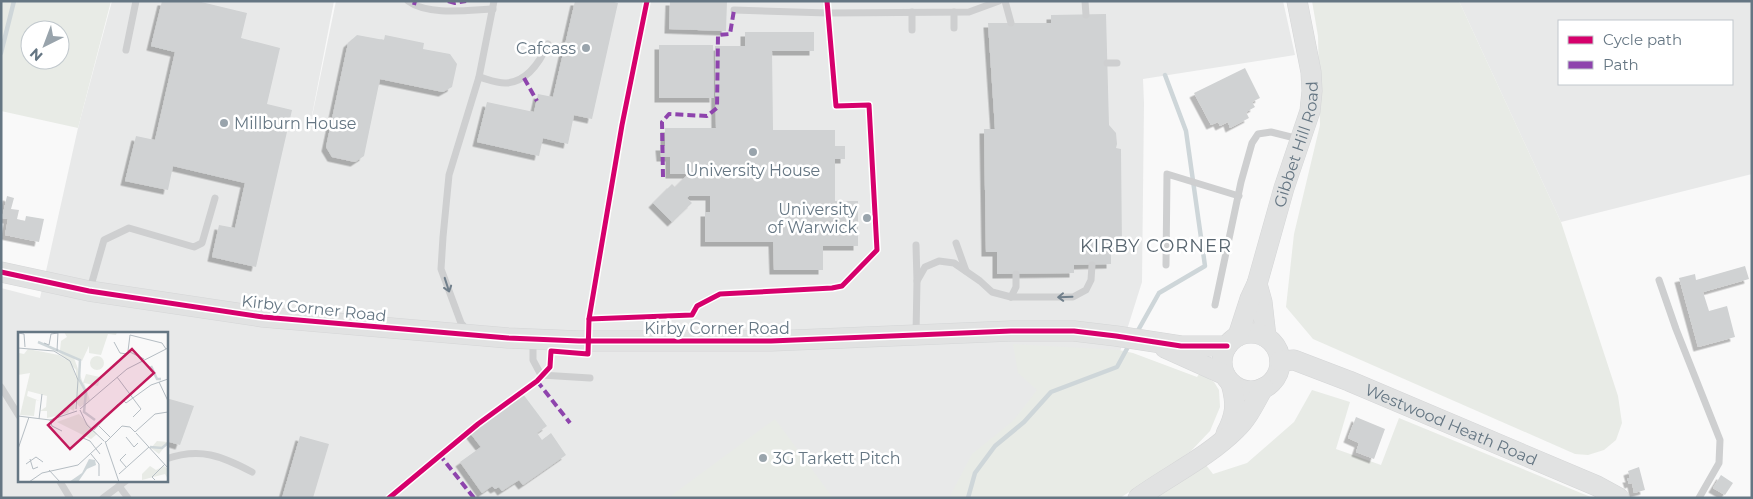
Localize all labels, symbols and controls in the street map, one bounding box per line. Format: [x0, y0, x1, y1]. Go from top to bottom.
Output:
north arrow [20, 20, 70, 70]
legend [1558, 20, 1733, 85]
text: Cycle path [1603, 30, 1682, 49]
place label: Cafcass [516, 39, 576, 58]
marker: Cafcass [580, 42, 592, 54]
text: N [26, 44, 47, 65]
text: Path [1603, 55, 1639, 74]
street label: Gibbet Hill Road [1270, 81, 1322, 210]
place label: Millburn House [234, 114, 356, 133]
marker: Millburn House [218, 117, 230, 129]
marker: University House [747, 146, 759, 158]
place label: University House [686, 161, 820, 180]
place label: University of Warwick [768, 200, 857, 237]
marker: University of Warwick [861, 212, 873, 224]
district label: KIRBY CORNER [1080, 235, 1232, 257]
one-way arrow [442, 277, 452, 293]
street label: Kirby Corner Road [241, 291, 387, 326]
one-way arrow [1058, 292, 1074, 301]
street label: Kirby Corner Road [644, 319, 790, 338]
inset map [18, 332, 168, 482]
street label: Westwood Heath Road [1362, 380, 1540, 470]
place label: 3G Tarkett Pitch [773, 449, 900, 468]
marker: 3G Tarkett Pitch [757, 452, 769, 464]

